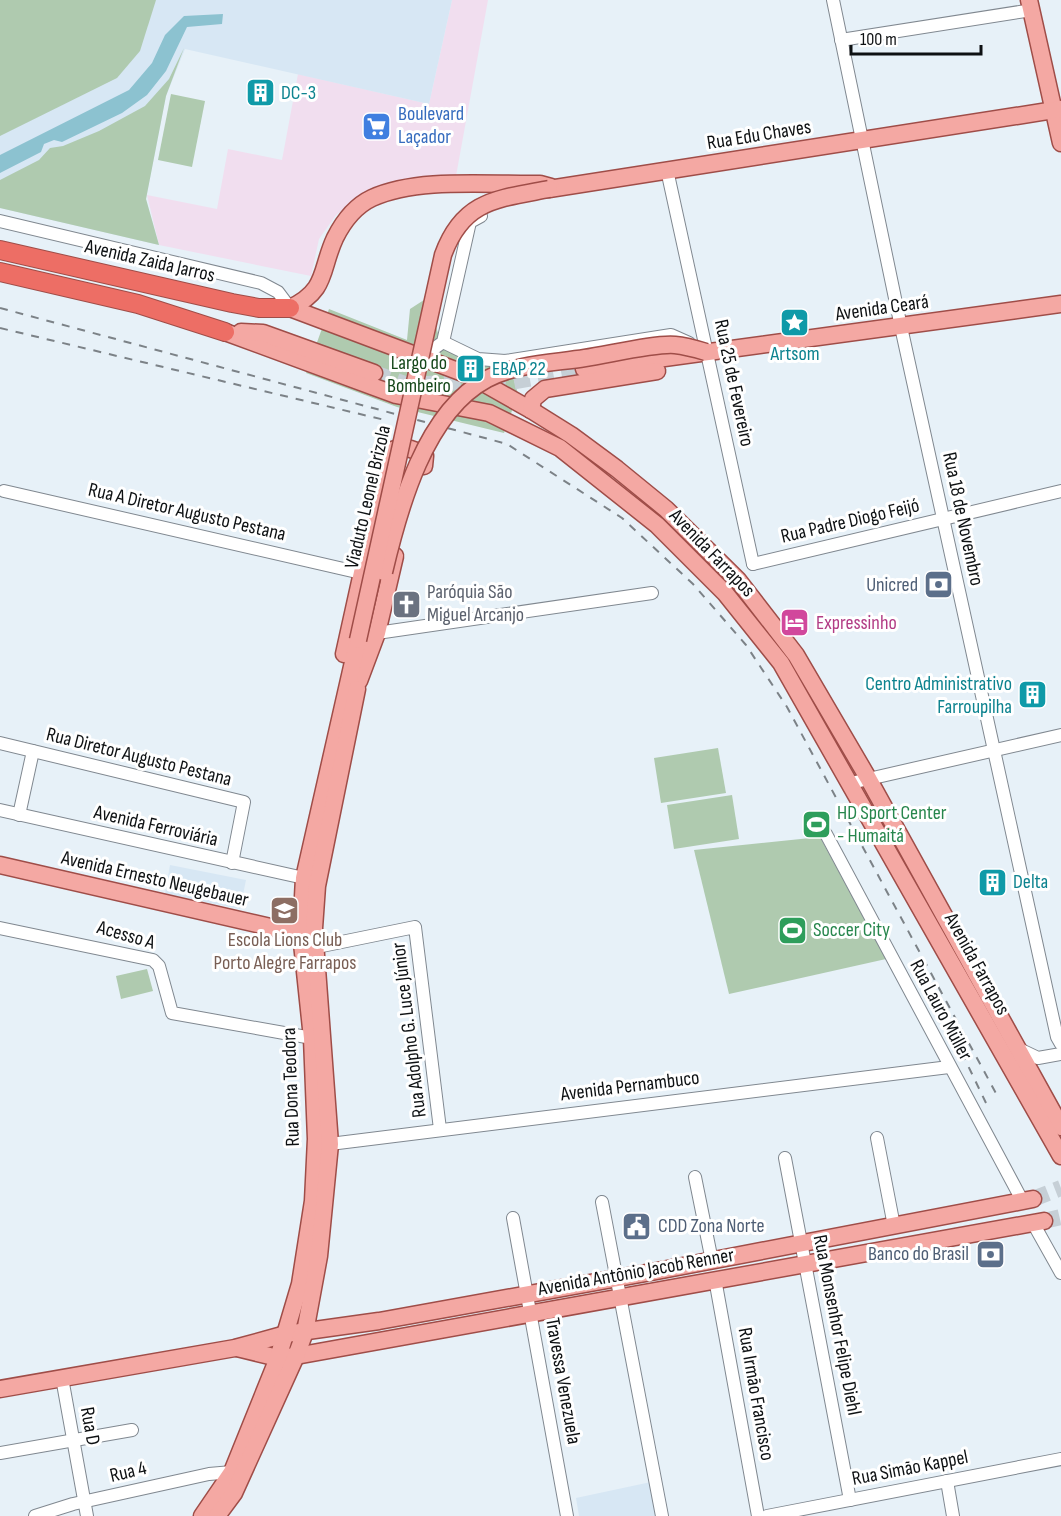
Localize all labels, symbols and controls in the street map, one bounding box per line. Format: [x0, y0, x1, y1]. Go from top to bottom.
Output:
scale bar [851, 18, 982, 56]
text: 100 m [860, 29, 897, 50]
building icon: DC-3 [244, 77, 276, 109]
place label: DC-3 [281, 81, 316, 105]
place label: Boulevard Laçador [398, 102, 464, 149]
supermarket icon: Boulevard Laçador [361, 110, 393, 142]
street label: Rua Edu Chaves [705, 115, 813, 155]
street label: Avenida Zaida Jarros [82, 234, 217, 288]
street label: Avenida Ceará [833, 290, 930, 327]
place icon: Artsom [779, 307, 811, 339]
street label: Rua 25 de Fevereiro [709, 317, 759, 449]
place label: Artsom [769, 342, 820, 366]
park label: Largo do Bombeiro [387, 351, 451, 398]
building icon: EBAP 22 [455, 353, 487, 385]
place label: EBAP 22 [492, 357, 546, 381]
street label: Viaduto Leonel Brizola [340, 423, 396, 571]
street label: Rua 18 de Novembro [937, 450, 989, 588]
street label: Rua A Diretor Augusto Pestana [86, 478, 288, 546]
street label: Rua Padre Diogo Feijó [778, 493, 922, 549]
street label: Avenida Farrapos [663, 503, 760, 602]
bank icon: Unicred [923, 569, 955, 601]
place label: Unicred [866, 573, 918, 597]
place label: Paróquia São Miguel Arcanjo [427, 580, 524, 627]
church icon: Paróquia São Miguel Arcanjo [390, 588, 422, 620]
hotel icon: Expressinho [779, 607, 811, 639]
place label: Expressinho [816, 611, 897, 635]
place label: Centro Administrativo Farroupilha [865, 672, 1012, 719]
building icon: Centro Administrativo Farroupilha [1017, 679, 1049, 711]
street label: Rua Diretor Augusto Pestana [44, 722, 234, 792]
street label: Avenida Ferroviária [91, 800, 220, 852]
place label: HD Sport Center - Humaitá [837, 801, 947, 848]
sports icon: HD Sport Center - Humaitá [800, 808, 832, 840]
street label: Avenida Ernesto Neugebauer [58, 846, 251, 912]
building icon: Delta [976, 866, 1008, 898]
place label: Delta [1013, 870, 1048, 894]
school or university icon: Escola Lions Club Porto Alegre Farrapos [269, 894, 301, 926]
street label: Avenida Farrapos [939, 908, 1015, 1019]
sports icon: Soccer City [776, 914, 808, 946]
street label: Acesso A [93, 915, 158, 955]
place label: Soccer City [813, 918, 890, 942]
place label: Escola Lions Club Porto Alegre Farrapos [214, 928, 356, 975]
street label: Rua Adolpho G. Luce Júnior [386, 941, 432, 1119]
street label: Rua Lauro Müller [905, 956, 978, 1065]
street label: Rua Dona Teodora [277, 1027, 305, 1147]
street label: Avenida Pernambuco [558, 1066, 701, 1107]
public building icon: CDD Zona Norte [621, 1210, 653, 1242]
place label: CDD Zona Norte [658, 1214, 765, 1238]
street label: Rua Monsenhor Felipe Diehl [808, 1233, 866, 1417]
bank icon: Banco do Brasil [974, 1238, 1006, 1270]
place label: Banco do Brasil [868, 1242, 969, 1266]
street label: Avenida Antônio Jacob Renner [535, 1243, 736, 1301]
street label: Travessa Venezuela [540, 1316, 586, 1446]
street label: Rua Irmão Francisco [732, 1326, 780, 1462]
street label: Rua D [75, 1405, 105, 1447]
street label: Rua Simão Kappel [850, 1445, 970, 1491]
street label: Rua 4 [107, 1456, 149, 1488]

